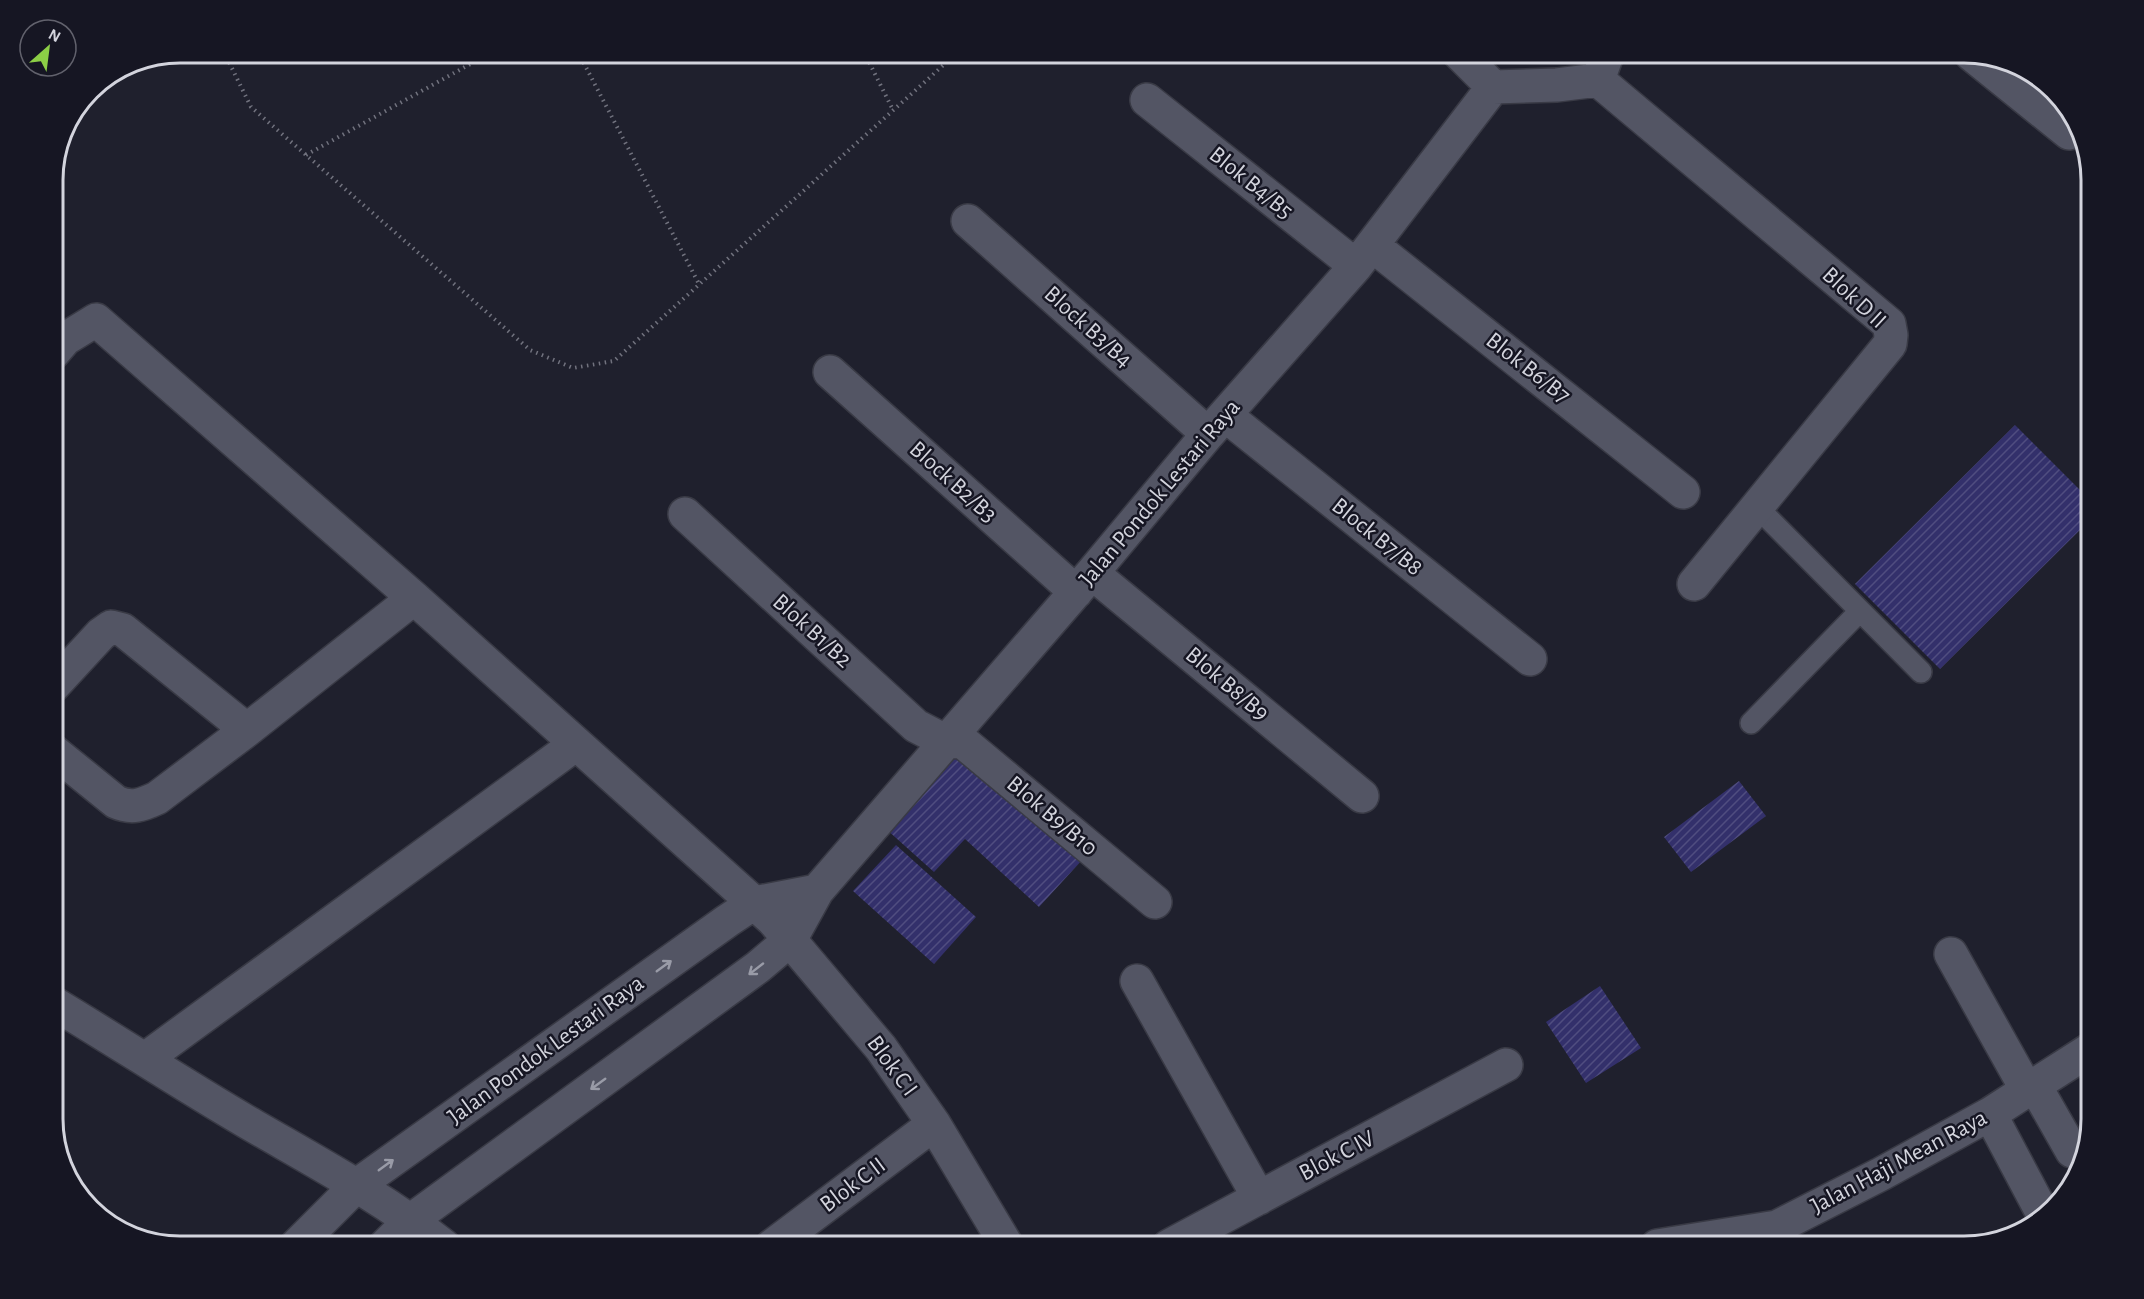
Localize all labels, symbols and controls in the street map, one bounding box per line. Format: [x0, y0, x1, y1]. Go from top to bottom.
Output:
north arrow [18, 18, 78, 78]
text: N [46, 26, 63, 45]
street label: Blok B4/B5 [1205, 142, 1297, 224]
street label: Blok D II [1817, 263, 1891, 333]
street label: Block B3/B4 [1040, 282, 1136, 372]
street label: Blok B6/B7 [1481, 328, 1575, 408]
street label: Jalan Pondok Lestari Raya [1075, 395, 1245, 591]
street label: Block B2/B3 [905, 437, 1001, 527]
street label: Block B7/B8 [1327, 493, 1427, 581]
street label: Blok B1/B2 [768, 590, 856, 673]
street label: Blok B8/B9 [1181, 642, 1273, 726]
street label: Blok B9/B10 [1002, 771, 1102, 861]
one-way arrow [655, 960, 671, 972]
one-way arrow [748, 962, 764, 975]
street label: Jalan Pondok Lestari Raya [444, 971, 648, 1129]
street label: Blok C I [862, 1031, 922, 1101]
one-way arrow [591, 1077, 607, 1090]
street label: Jalan Haji Mean Raya [1807, 1105, 1991, 1219]
street label: Blok C IV [1295, 1126, 1379, 1186]
street label: Blok C II [816, 1153, 890, 1217]
one-way arrow [377, 1159, 393, 1171]

